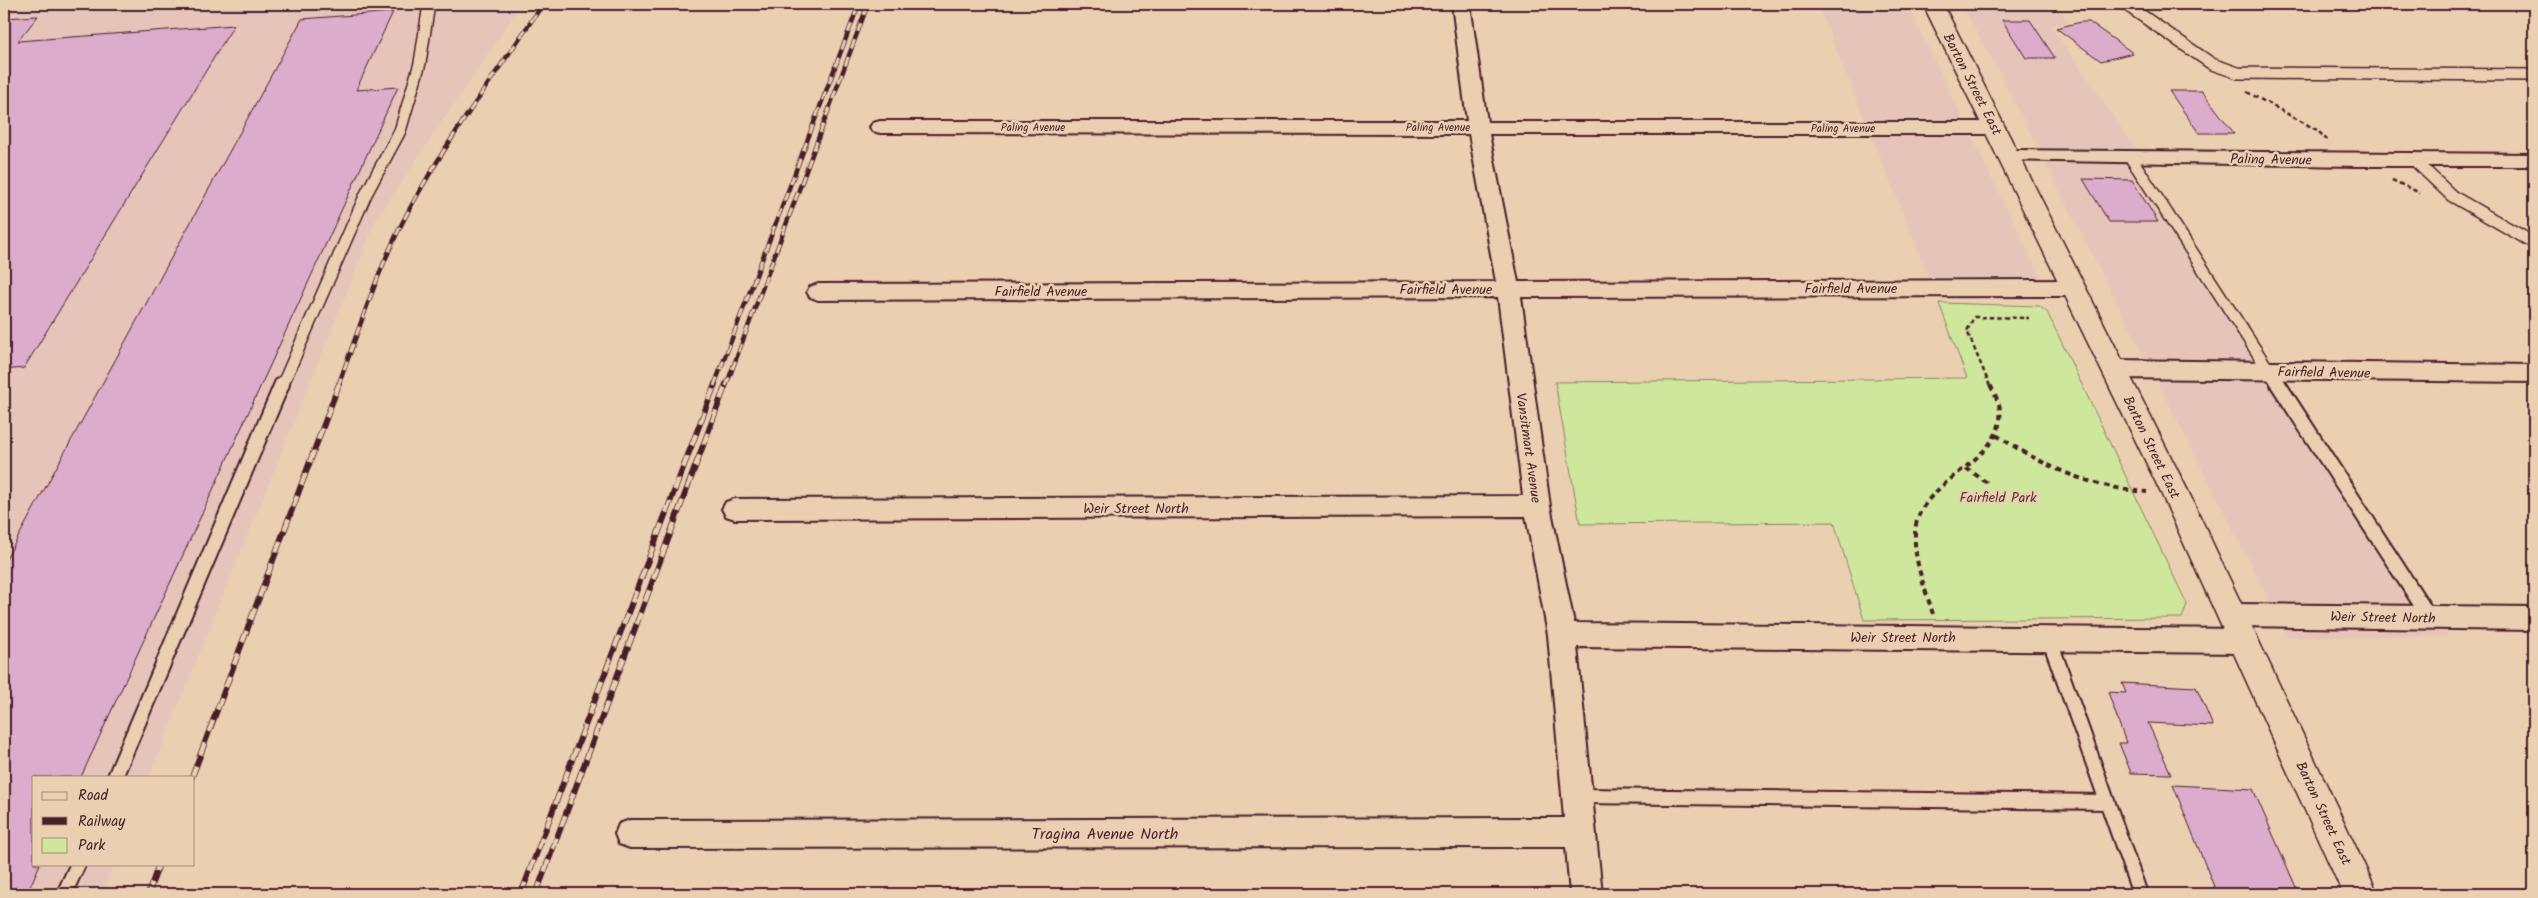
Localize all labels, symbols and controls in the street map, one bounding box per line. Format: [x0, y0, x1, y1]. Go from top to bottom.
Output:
street label: Barton Street East [1937, 29, 2008, 140]
street label: Paling Avenue [1001, 119, 1065, 137]
street label: Paling Avenue [1406, 119, 1470, 137]
street label: Paling Avenue [1811, 120, 1875, 138]
street label: Paling Avenue [2230, 148, 2313, 172]
street label: Fairfield Avenue [1805, 278, 1898, 300]
street label: Fairfield Avenue [1400, 279, 1493, 301]
street label: Fairfield Avenue [995, 281, 1088, 303]
street label: Fairfield Avenue [2277, 361, 2371, 385]
street label: Vansitmart Avenue [1509, 392, 1547, 505]
street label: Barton Street East [2117, 392, 2186, 503]
park label: Fairfield Park [1960, 487, 2037, 509]
street label: Weir Street North [1083, 498, 1189, 520]
street label: Weir Street North [2330, 606, 2436, 630]
street label: Weir Street North [1850, 627, 1956, 649]
street label: Barton Street East [2289, 758, 2357, 869]
legend [32, 776, 195, 866]
text: Road [78, 784, 109, 808]
text: Railway [78, 810, 126, 834]
street label: Tragina Avenue North [1032, 822, 1178, 847]
text: Park [78, 834, 106, 858]

